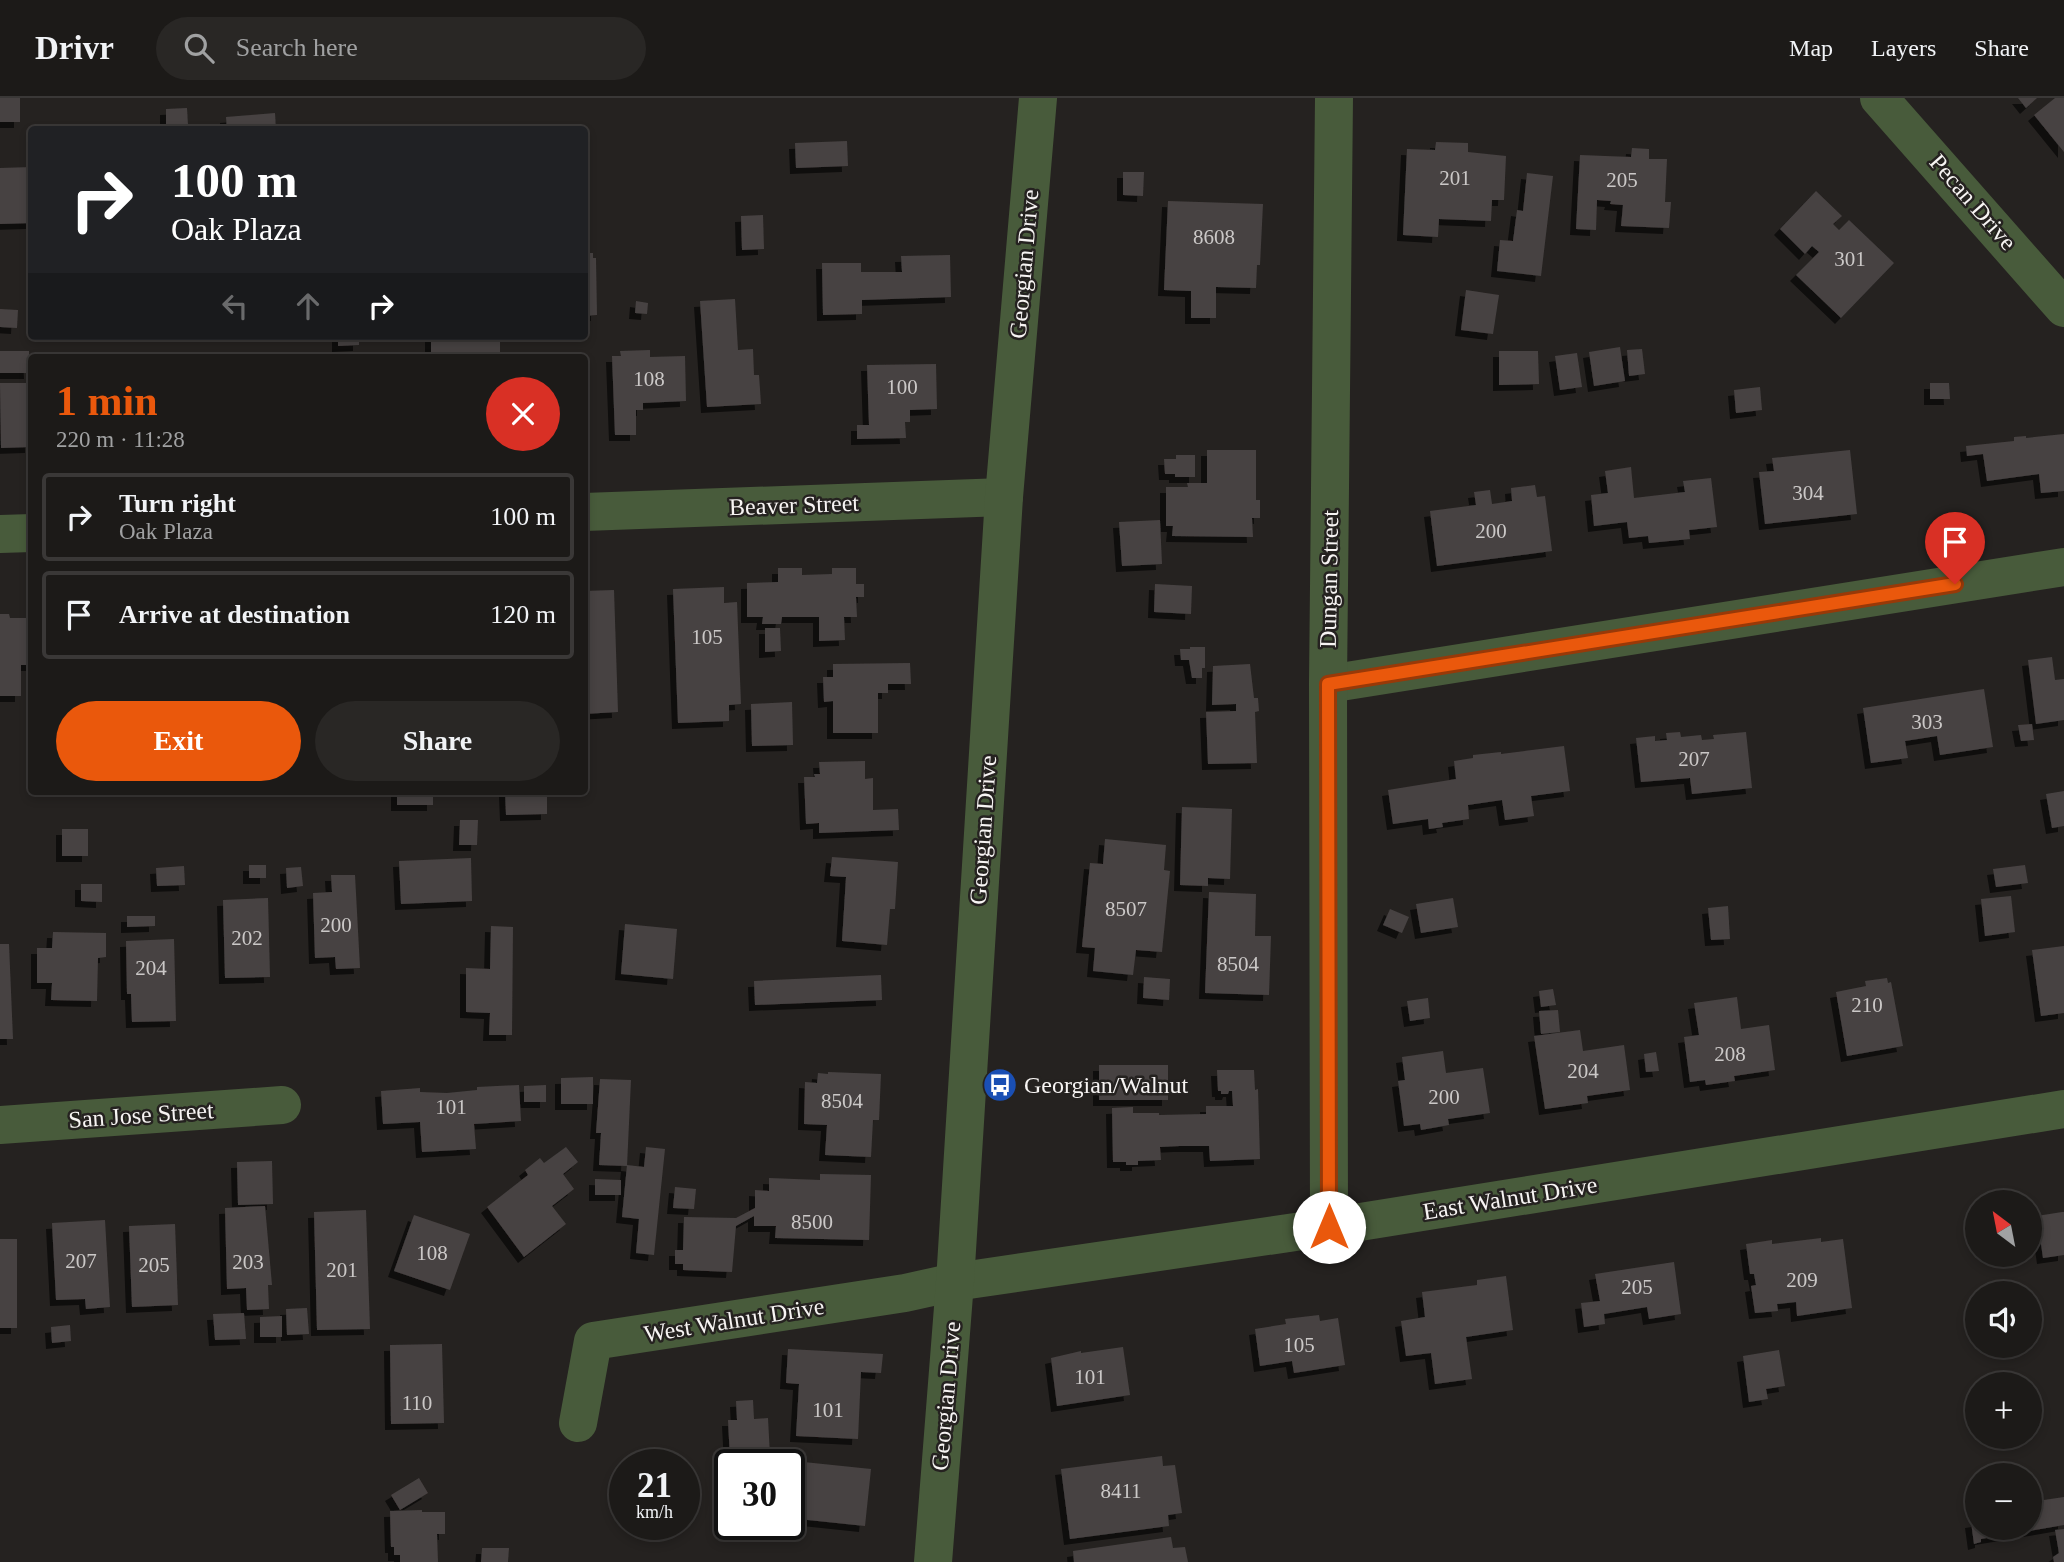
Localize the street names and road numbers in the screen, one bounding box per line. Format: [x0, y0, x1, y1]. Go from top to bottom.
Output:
street label: Pecan Drive [1924, 149, 2022, 255]
street label: Georgian Drive [1005, 188, 1043, 340]
street label: Beaver Street [729, 490, 860, 520]
street label: Dungan Street [1315, 509, 1343, 648]
street label: Georgian Drive [965, 755, 1001, 905]
street label: San Jose Street [68, 1097, 215, 1133]
street label: East Walnut Drive [1421, 1171, 1599, 1225]
street label: West Walnut Drive [642, 1293, 826, 1347]
street label: Georgian Drive [927, 1320, 965, 1472]

